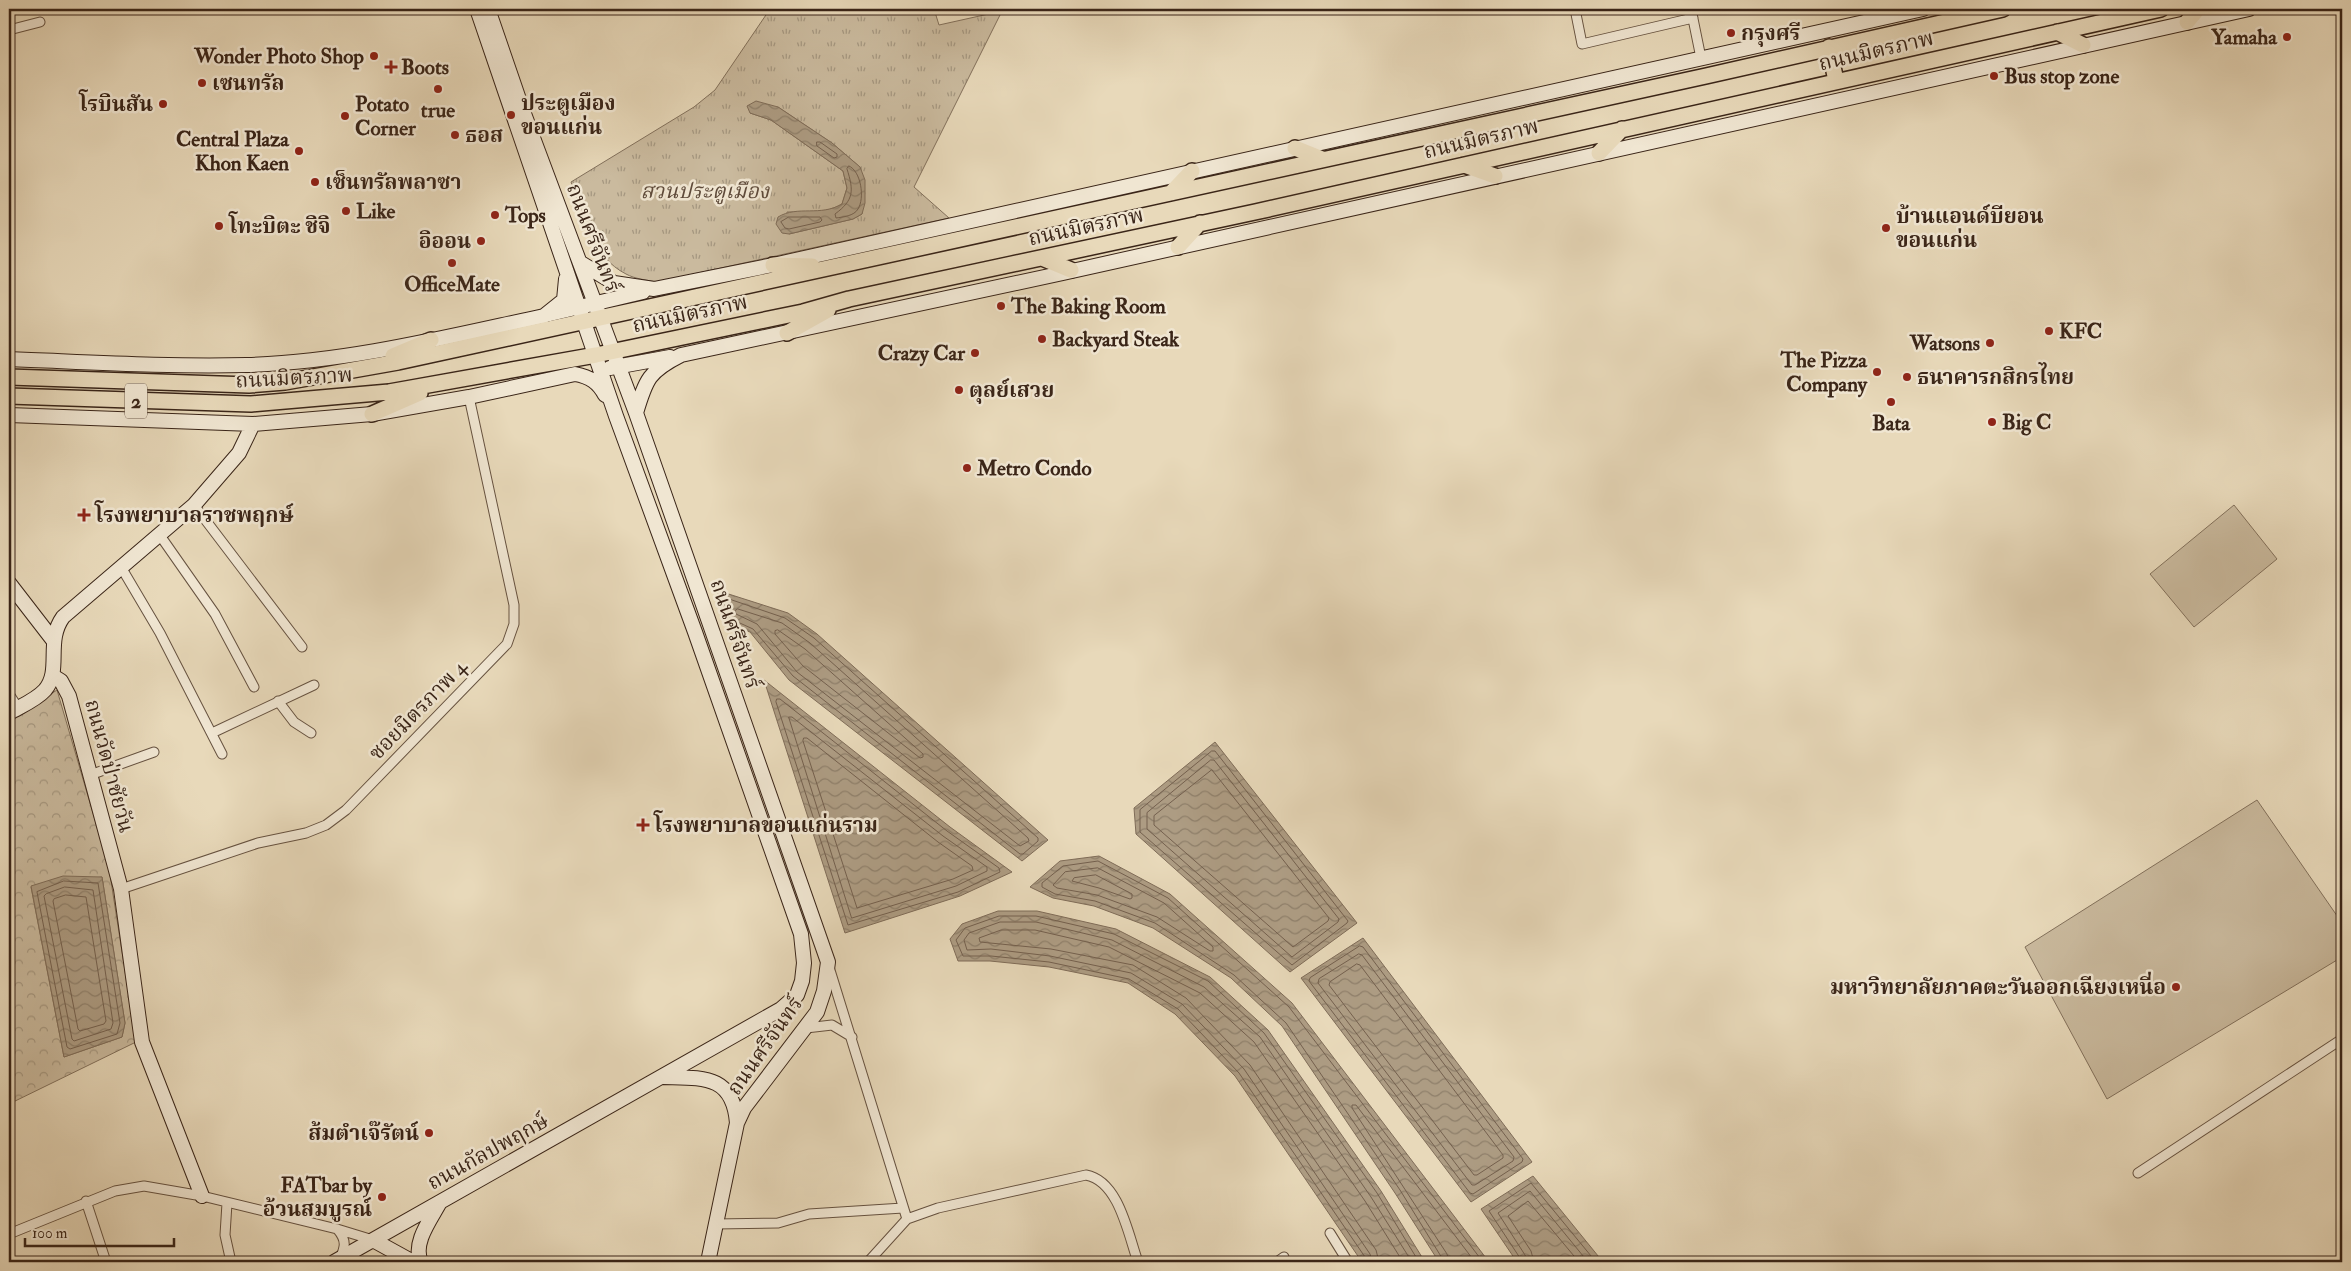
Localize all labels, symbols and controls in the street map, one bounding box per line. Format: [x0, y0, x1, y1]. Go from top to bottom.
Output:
place label: กรุงศรี [1741, 20, 1800, 47]
place label: Yamaha [2210, 24, 2278, 51]
street label: ถนนมิตรภาพ [1816, 25, 1936, 77]
marker: กรุงศรี [1725, 27, 1737, 39]
marker: Yamaha [2281, 31, 2293, 43]
place label: Wonder Photo Shop [193, 43, 364, 70]
marker: Wonder Photo Shop [368, 50, 380, 62]
place label: Boots [401, 54, 449, 81]
marker: Boots [385, 61, 397, 73]
place label: Bus stop zone [2004, 63, 2119, 90]
place label: เซนทรัล [212, 70, 285, 97]
marker: Bus stop zone [1988, 70, 2000, 82]
marker: เซนทรัล [196, 77, 208, 89]
marker: true [432, 83, 444, 95]
place label: โรบินสัน [78, 89, 153, 118]
place label: ประตูเมือง ขอนแก่น [521, 90, 616, 141]
place label: Potato Corner [355, 91, 417, 142]
place label: true [421, 97, 455, 124]
marker: โรบินสัน [157, 98, 169, 110]
marker: ประตูเมือง ขอนแก่น [505, 109, 517, 121]
marker: Potato Corner [339, 110, 351, 122]
street label: ถนนมิตรภาพ [1421, 113, 1541, 165]
place label: ธอส [465, 122, 503, 149]
place label: Central Plaza Khon Kaen [176, 126, 290, 177]
marker: ธอส [449, 129, 461, 141]
marker: Central Plaza Khon Kaen [293, 145, 305, 157]
place label: เซ็นทรัลพลาซา [325, 169, 461, 196]
marker: เซ็นทรัลพลาซา [309, 176, 321, 188]
park label: สวนประตูเมือง [641, 178, 771, 205]
street label: ถนนศรีจันทร์ [560, 180, 627, 297]
place label: Like [356, 198, 396, 225]
place label: Tops [504, 202, 546, 229]
street label: ถนนมิตรภาพ [1026, 202, 1146, 252]
place label: บ้านแอนด์บียอน ขอนแก่น [1896, 203, 2044, 254]
marker: Like [340, 205, 352, 217]
marker: Tops [489, 209, 501, 221]
place label: โทะบิตะ ชิจิ [228, 211, 330, 240]
marker: โทะบิตะ ชิจิ [213, 220, 225, 232]
marker: บ้านแอนด์บียอน ขอนแก่น [1880, 222, 1892, 234]
place label: อิออน [419, 228, 471, 255]
marker: อิออน [475, 235, 487, 247]
marker: OfficeMate [446, 257, 458, 269]
place label: OfficeMate [404, 271, 500, 298]
street label: ถนนมิตรภาพ [630, 289, 750, 339]
place label: The Baking Room [1010, 293, 1166, 320]
marker: The Baking Room [995, 300, 1007, 312]
place label: KFC [2059, 318, 2102, 345]
marker: KFC [2043, 325, 2055, 337]
place label: Backyard Steak [1052, 326, 1180, 353]
place label: Watsons [1909, 330, 1980, 357]
marker: Backyard Steak [1036, 333, 1048, 345]
marker: Watsons [1984, 337, 1996, 349]
place label: Crazy Car [878, 340, 966, 367]
marker: Crazy Car [969, 347, 981, 359]
place label: The Pizza Company [1779, 347, 1868, 398]
street label: ถนนมิตรภาพ [235, 361, 353, 395]
place label: ธนาคารกสิกรไทย [1917, 362, 2074, 391]
marker: The Pizza Company [1871, 366, 1883, 378]
marker: ธนาคารกสิกรไทย [1901, 371, 1913, 383]
place label: ตุลย์เสวย [969, 377, 1054, 404]
road number: 2 [125, 384, 147, 418]
marker: ตุลย์เสวย [953, 384, 965, 396]
marker: Bata [1885, 396, 1897, 408]
place label: Big C [2002, 409, 2051, 436]
place label: Bata [1872, 410, 1911, 437]
marker: Big C [1986, 416, 1998, 428]
place label: Metro Condo [976, 455, 1092, 482]
marker: Metro Condo [961, 462, 973, 474]
place label: โรงพยาบาลราชพฤกษ์ [94, 500, 294, 529]
marker: โรงพยาบาลราชพฤกษ์ [77, 508, 91, 522]
street label: ถนนศรีจันทร์ [704, 575, 767, 694]
street label: ซอยมิตรภาพ 4 [363, 653, 474, 766]
street label: ถนนวัดป่าชัยวัน [78, 696, 140, 836]
place label: โรงพยาบาลขอนแก่นราม [653, 810, 878, 839]
marker: โรงพยาบาลขอนแก่นราม [636, 818, 650, 832]
place label: มหาวิทยาลัยภาคตะวันออกเฉียงเหนี่อ [1830, 971, 2166, 1001]
marker: มหาวิทยาลัยภาคตะวันออกเฉียงเหนี่อ [2170, 981, 2182, 993]
street label: ถนนศรีจันทร์ [721, 990, 810, 1101]
street label: ถนนกัลปพฤกษ์ [423, 1107, 554, 1196]
place label: ส้มตำเจ๊รัตน์ [308, 1120, 419, 1147]
marker: ส้มตำเจ๊รัตน์ [423, 1127, 435, 1139]
place label: FATbar by อ้วนสมบูรณ์ [263, 1172, 373, 1223]
marker: FATbar by อ้วนสมบูรณ์ [376, 1191, 388, 1203]
scale bar [25, 1216, 174, 1248]
text: 100 m [32, 1224, 68, 1243]

